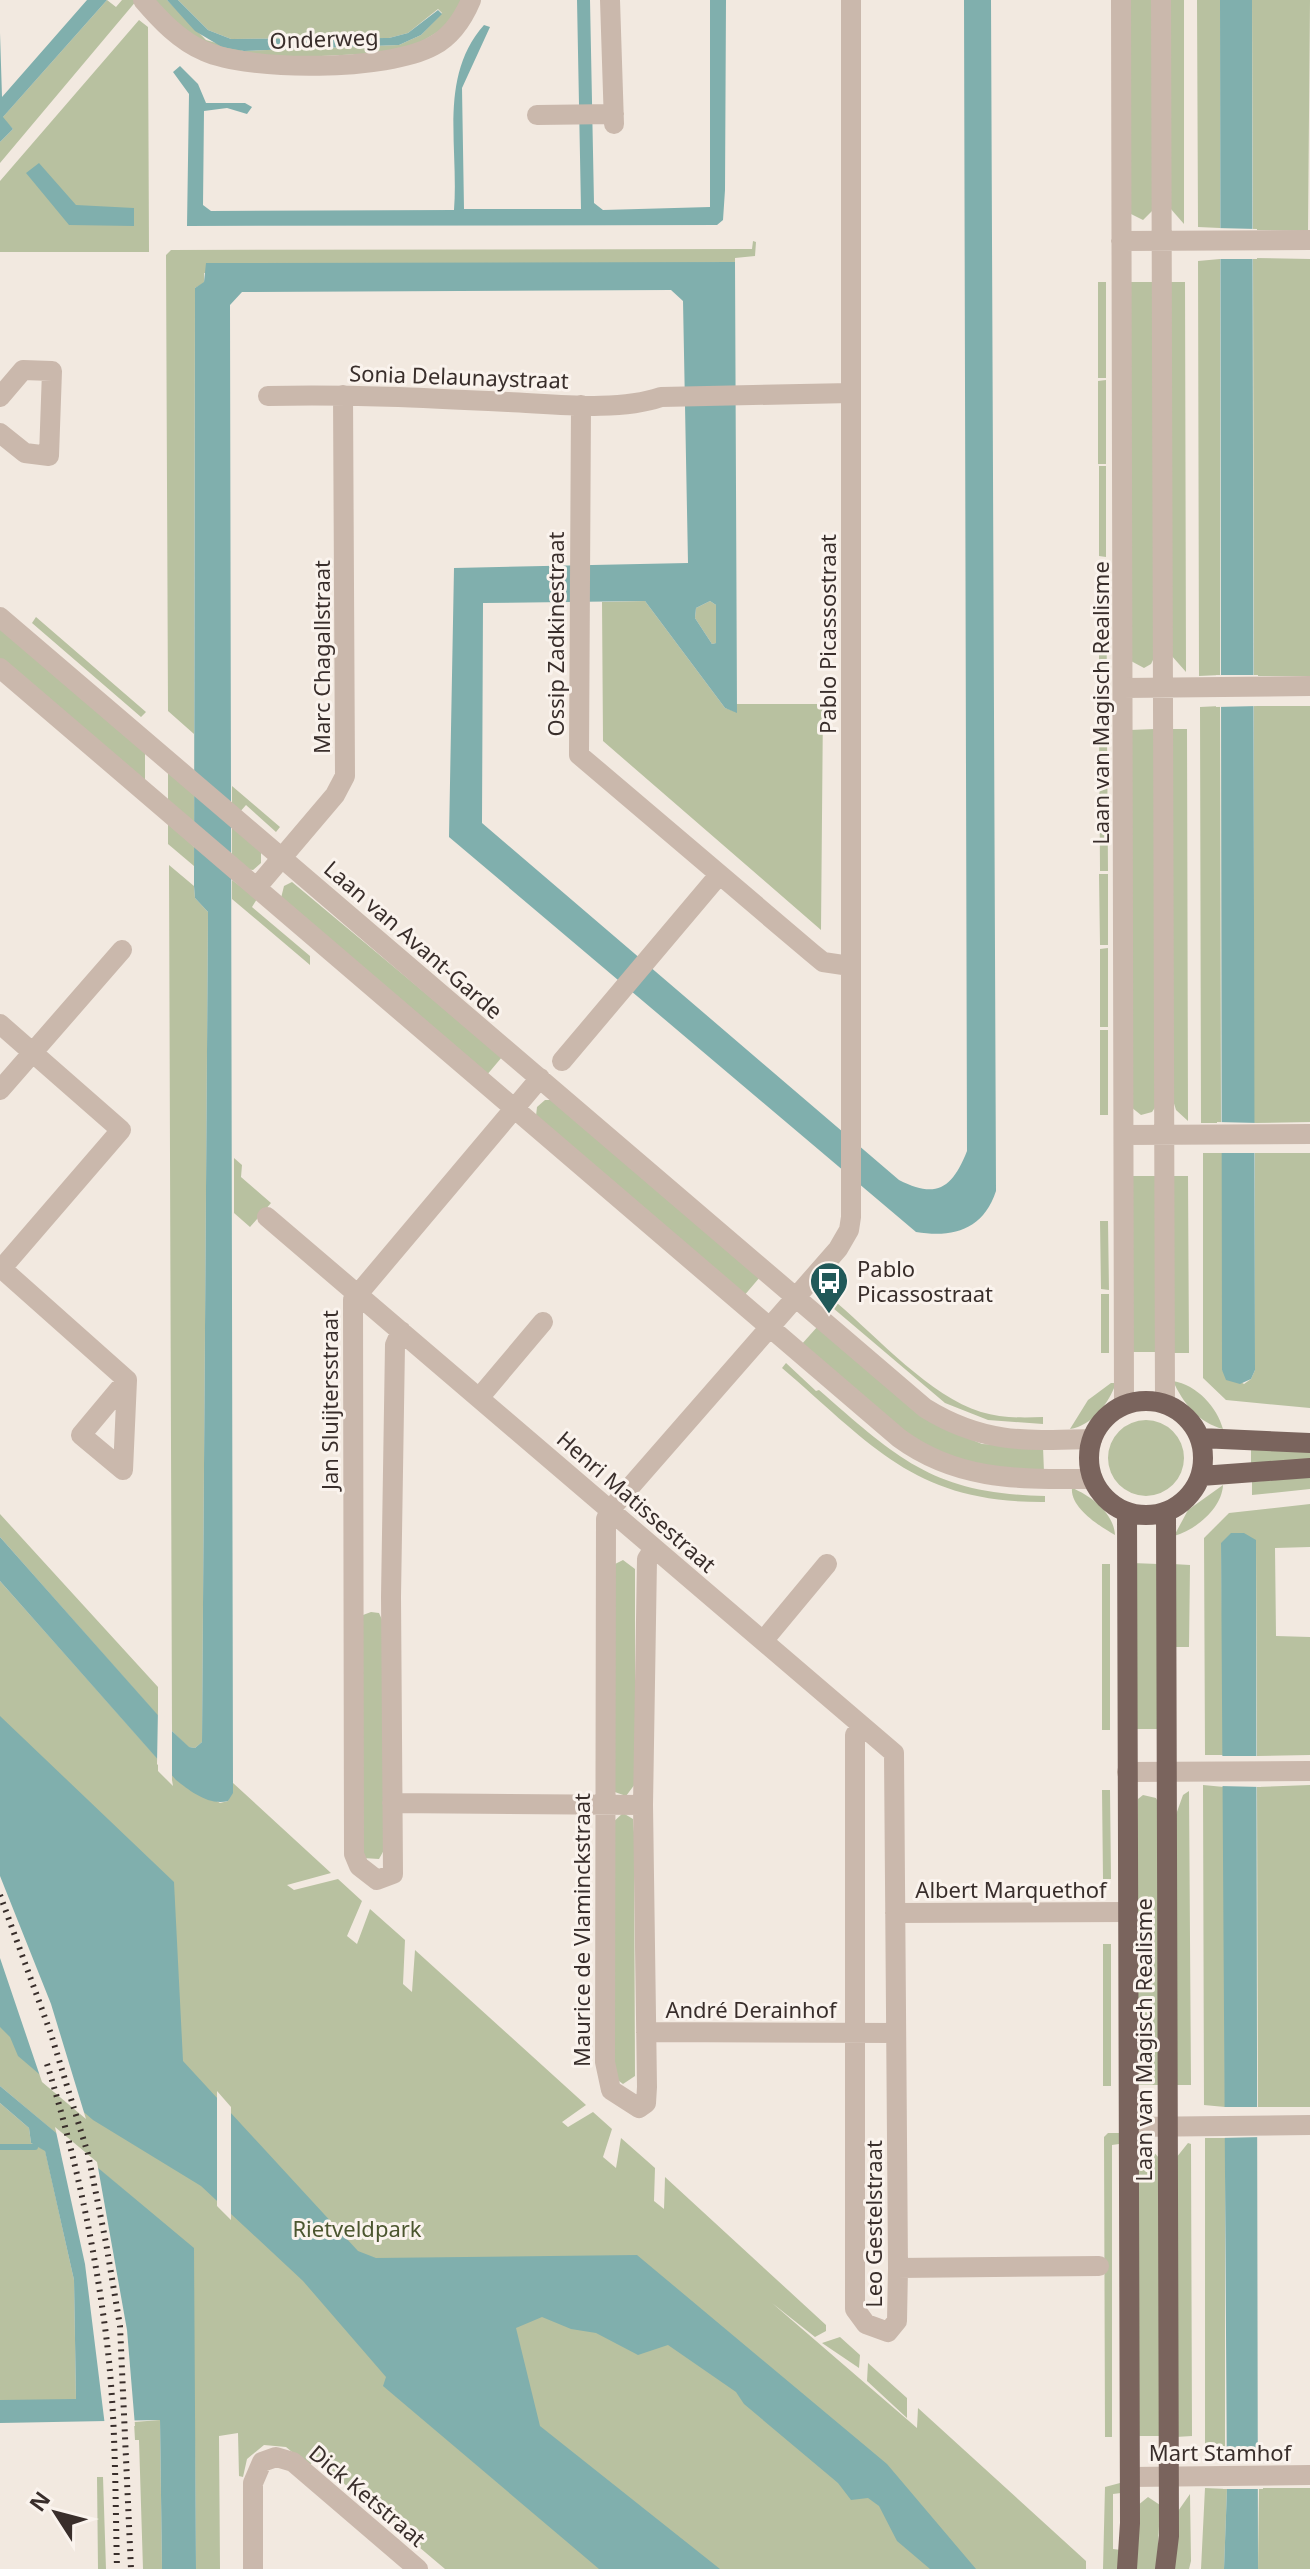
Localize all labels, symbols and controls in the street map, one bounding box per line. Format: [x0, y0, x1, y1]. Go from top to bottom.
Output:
street label: Onderweg [269, 21, 379, 55]
street label: Sonia Delaunaystraat [349, 357, 569, 395]
street label: Ossip Zadkinestraat [540, 532, 570, 736]
street label: Pablo Picassostraat [812, 534, 842, 734]
street label: Marc Chagallstraat [306, 560, 336, 754]
street label: Laan van Magisch Realisme [1085, 561, 1115, 845]
street label: Laan van Avant-Garde [318, 853, 510, 1025]
place label: Pablo Picassostraat [857, 1253, 993, 1308]
bus stop icon: Pablo Picassostraat [808, 1260, 850, 1315]
street label: Jan Sluijtersstraat [314, 1310, 344, 1492]
street label: Henri Matissestraat [551, 1423, 723, 1579]
street label: Maurice de Vlaminckstraat [566, 1793, 596, 2067]
street label: Albert Marquethof [915, 1874, 1108, 1904]
street label: Laan van Magisch Realisme [1128, 1898, 1158, 2182]
street label: André Derainhof [665, 1994, 838, 2024]
street label: Leo Gestelstraat [858, 2140, 888, 2308]
park label: Rietveldpark [292, 2213, 422, 2243]
street label: Dick Ketstraat [303, 2437, 433, 2553]
street label: Mart Stamhof [1149, 2437, 1293, 2467]
north arrow [16, 2473, 96, 2553]
text: N [22, 2485, 56, 2517]

